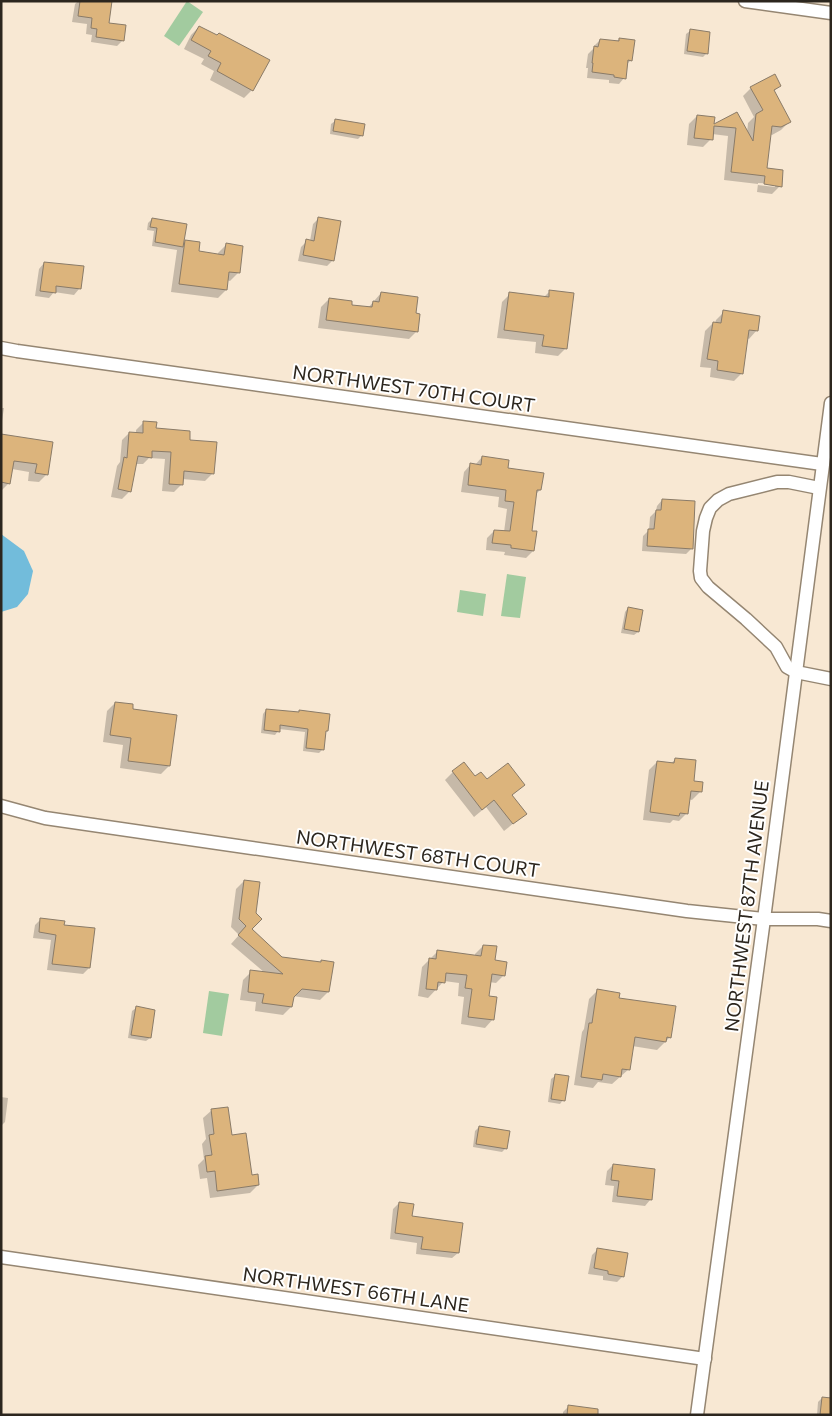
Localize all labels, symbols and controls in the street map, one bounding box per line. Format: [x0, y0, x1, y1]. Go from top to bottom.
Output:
street label: NORTHWEST 70TH COURT [291, 360, 537, 416]
street label: NORTHWEST 87TH AVENUE [719, 779, 773, 1033]
street label: NORTHWEST 68TH COURT [295, 825, 541, 881]
street label: NORTHWEST 66TH LANE [242, 1262, 470, 1316]

